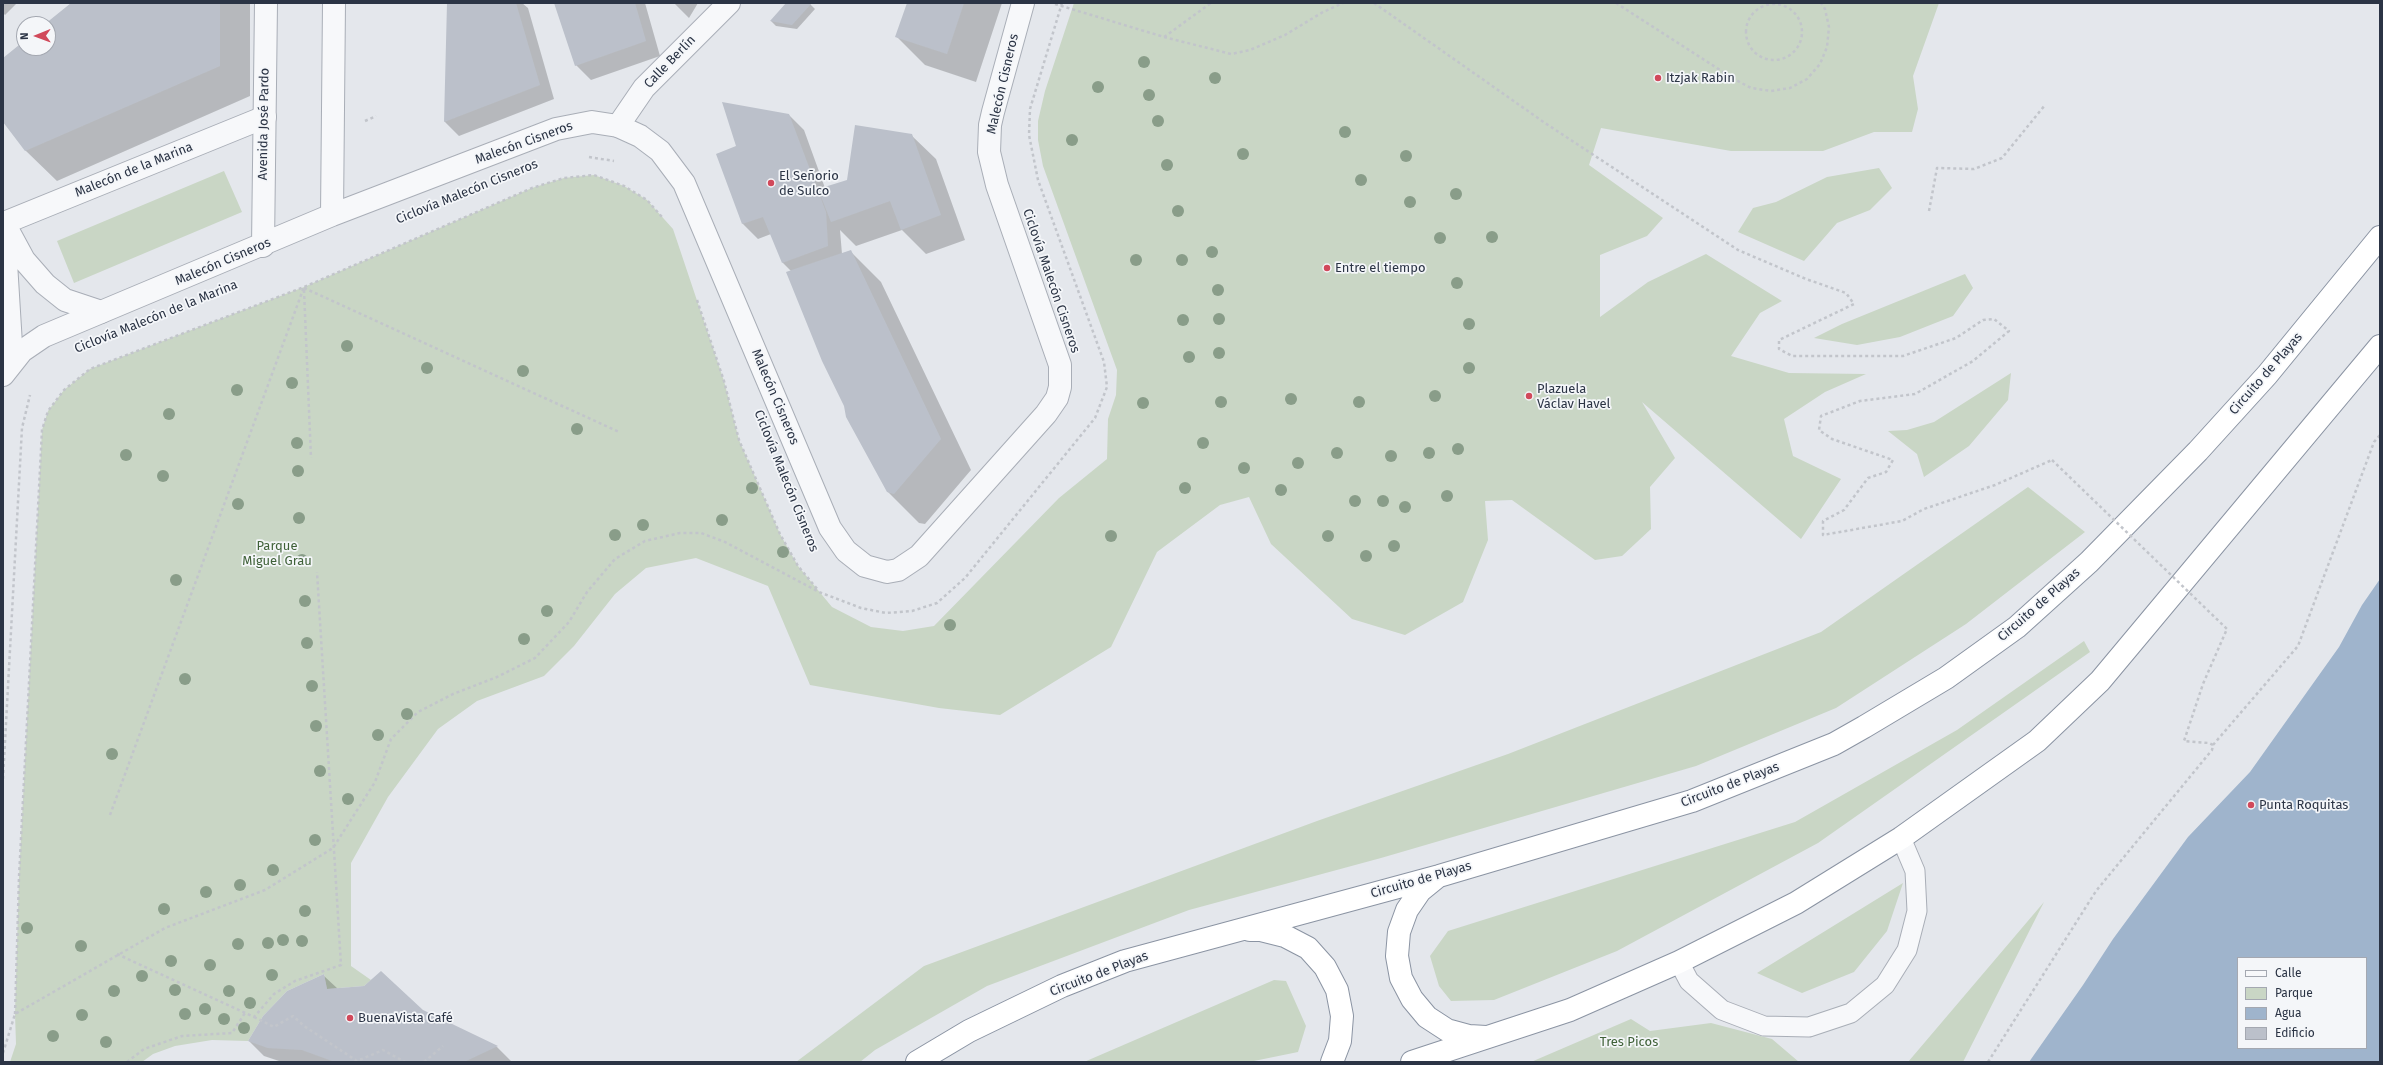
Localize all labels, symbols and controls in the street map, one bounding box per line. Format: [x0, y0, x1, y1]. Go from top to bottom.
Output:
north arrow [16, 16, 56, 56]
text: N [18, 32, 31, 40]
street label: Calle Berlín [641, 32, 699, 92]
street label: Malecón Cisneros [984, 32, 1022, 136]
street label: Avenida José Pardo [255, 68, 273, 180]
place label: Itzjak Rabin [1666, 70, 1735, 86]
marker: Itzjak Rabin [1653, 73, 1663, 83]
street label: Malecón Cisneros [473, 118, 575, 168]
street label: Malecón de la Marina [73, 139, 195, 201]
street label: Ciclovía Malecón Cisneros [394, 156, 540, 228]
place label: El Señorio de Sulco [779, 168, 839, 199]
marker: El Señorio de Sulco [766, 178, 776, 188]
street label: Ciclovía Malecón Cisneros [1019, 207, 1083, 355]
street label: Malecón Cisneros [173, 235, 273, 289]
place label: Entre el tiempo [1335, 260, 1426, 276]
marker: Entre el tiempo [1322, 263, 1332, 273]
street label: Ciclovía Malecón de la Marina [72, 277, 240, 357]
street label: Circuito de Playas [2226, 330, 2306, 418]
street label: Malecón Cisneros [748, 347, 802, 447]
place label: Plazuela Václav Havel [1537, 381, 1610, 412]
marker: Plazuela Václav Havel [1524, 391, 1534, 401]
street label: Ciclovía Malecón Cisneros [750, 408, 822, 554]
park label: Parque Miguel Grau [242, 538, 312, 569]
street label: Circuito de Playas [1995, 565, 2083, 645]
street label: Circuito de Playas [1679, 759, 1781, 811]
place label: Punta Roquitas [2259, 797, 2348, 813]
marker: Punta Roquitas [2246, 800, 2256, 810]
street label: Circuito de Playas [1369, 858, 1473, 902]
street label: Circuito de Playas [1048, 948, 1150, 1000]
legend [2237, 957, 2367, 1049]
text: Calle [2275, 966, 2302, 980]
text: Parque [2275, 986, 2313, 1000]
text: Agua [2275, 1006, 2302, 1020]
place label: BuenaVista Café [358, 1010, 453, 1026]
marker: BuenaVista Café [345, 1013, 355, 1023]
text: Edificio [2275, 1026, 2315, 1040]
park label: Tres Picos [1600, 1034, 1658, 1050]

